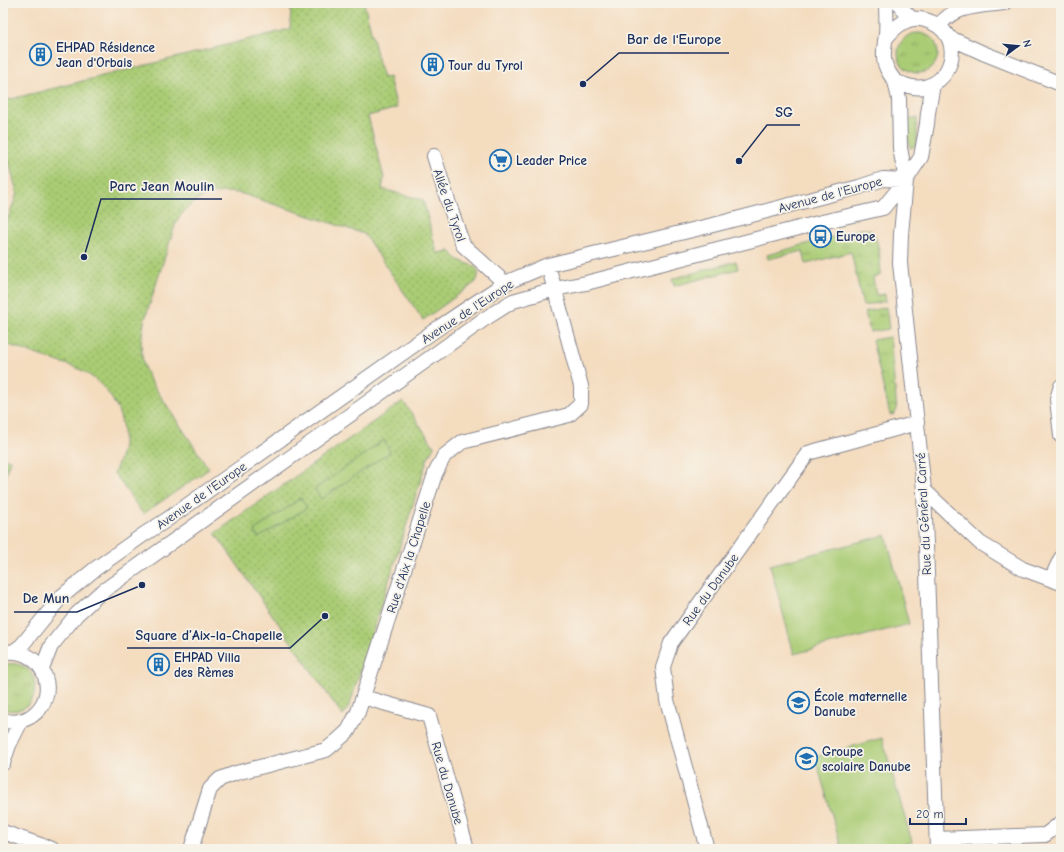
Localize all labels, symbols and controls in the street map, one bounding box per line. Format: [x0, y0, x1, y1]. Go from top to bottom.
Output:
north arrow [998, 26, 1038, 66]
callout: Bar de l'Europe [619, 27, 729, 53]
text: Bar de l'Europe [627, 31, 721, 48]
text: N [1020, 38, 1034, 49]
place label: EHPAD Résidence Jean d'Orbais [56, 40, 156, 70]
building icon: EHPAD Résidence Jean d'Orbais [27, 41, 53, 67]
building icon: Tour du Tyrol [419, 52, 445, 78]
place label: Tour du Tyrol [448, 58, 523, 73]
callout: SG [767, 99, 800, 125]
text: SG [775, 104, 793, 121]
supermarket icon: Leader Price [487, 147, 513, 173]
place label: Leader Price [516, 153, 587, 168]
street label: Allée du Tyrol [430, 167, 469, 243]
callout: Parc Jean Moulin [101, 173, 222, 199]
street label: Avenue de l'Europe [777, 173, 884, 216]
text: Parc Jean Moulin [110, 178, 214, 195]
bus stop icon: Europe [807, 223, 833, 249]
place label: Europe [836, 229, 876, 244]
street label: Avenue de l'Europe [418, 276, 517, 347]
street label: Rue du Général Carré [913, 452, 934, 576]
street label: Avenue de l'Europe [153, 458, 250, 532]
street label: Rue d'Aix la Chapelle [383, 499, 434, 615]
street label: Rue du Danube [679, 550, 742, 628]
callout: De Mun [14, 586, 77, 612]
text: De Mun [23, 590, 69, 607]
callout: Square d’Aix-la-Chapelle [127, 622, 290, 648]
text: Square d’Aix-la-Chapelle [136, 627, 283, 644]
place label: EHPAD Villa des Rèmes [174, 650, 240, 680]
building icon: EHPAD Villa des Rèmes [146, 651, 172, 677]
place label: École maternelle Danube [814, 688, 908, 719]
school or university icon: École maternelle Danube [785, 690, 811, 716]
street label: Rue du Danube [429, 740, 467, 827]
place label: Groupe scolaire Danube [822, 744, 911, 774]
school or university icon: Groupe scolaire Danube [793, 745, 819, 771]
scale bar [910, 800, 966, 826]
text: 20 m [916, 807, 944, 821]

